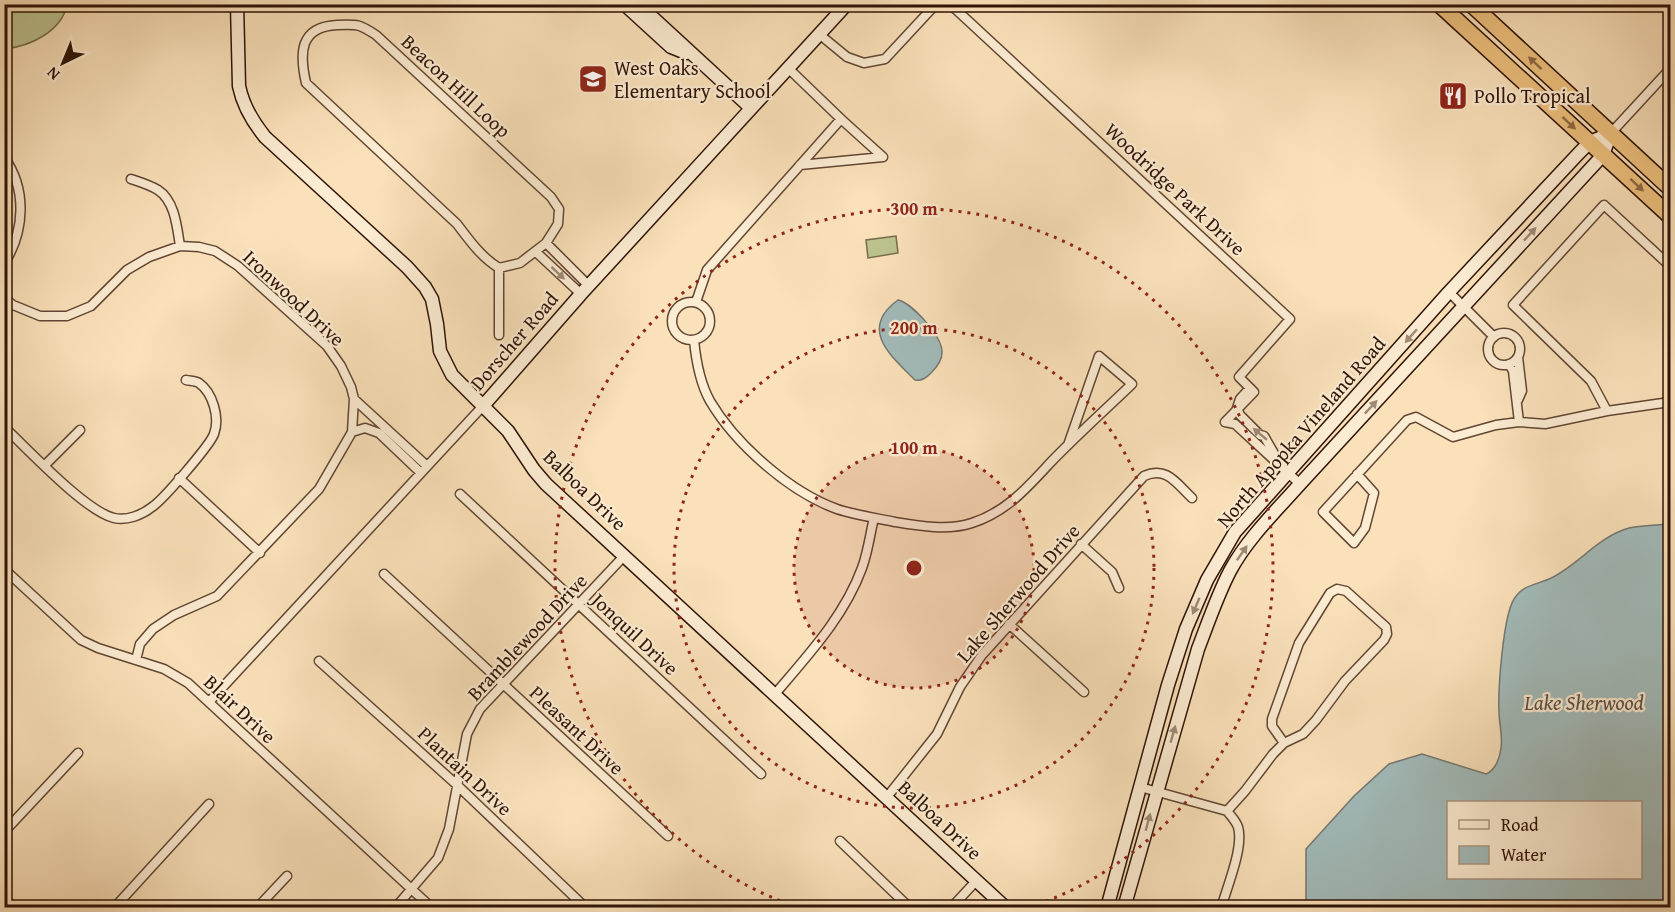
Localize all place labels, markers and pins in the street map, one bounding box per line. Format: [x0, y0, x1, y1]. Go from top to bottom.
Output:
place label: West Oaks Elementary School [614, 53, 771, 105]
school or university icon: West Oaks Elementary School [577, 63, 609, 95]
restaurant icon: Pollo Tropical [1437, 80, 1469, 112]
place label: Pollo Tropical [1474, 81, 1591, 110]
centre of rings [904, 558, 924, 578]

